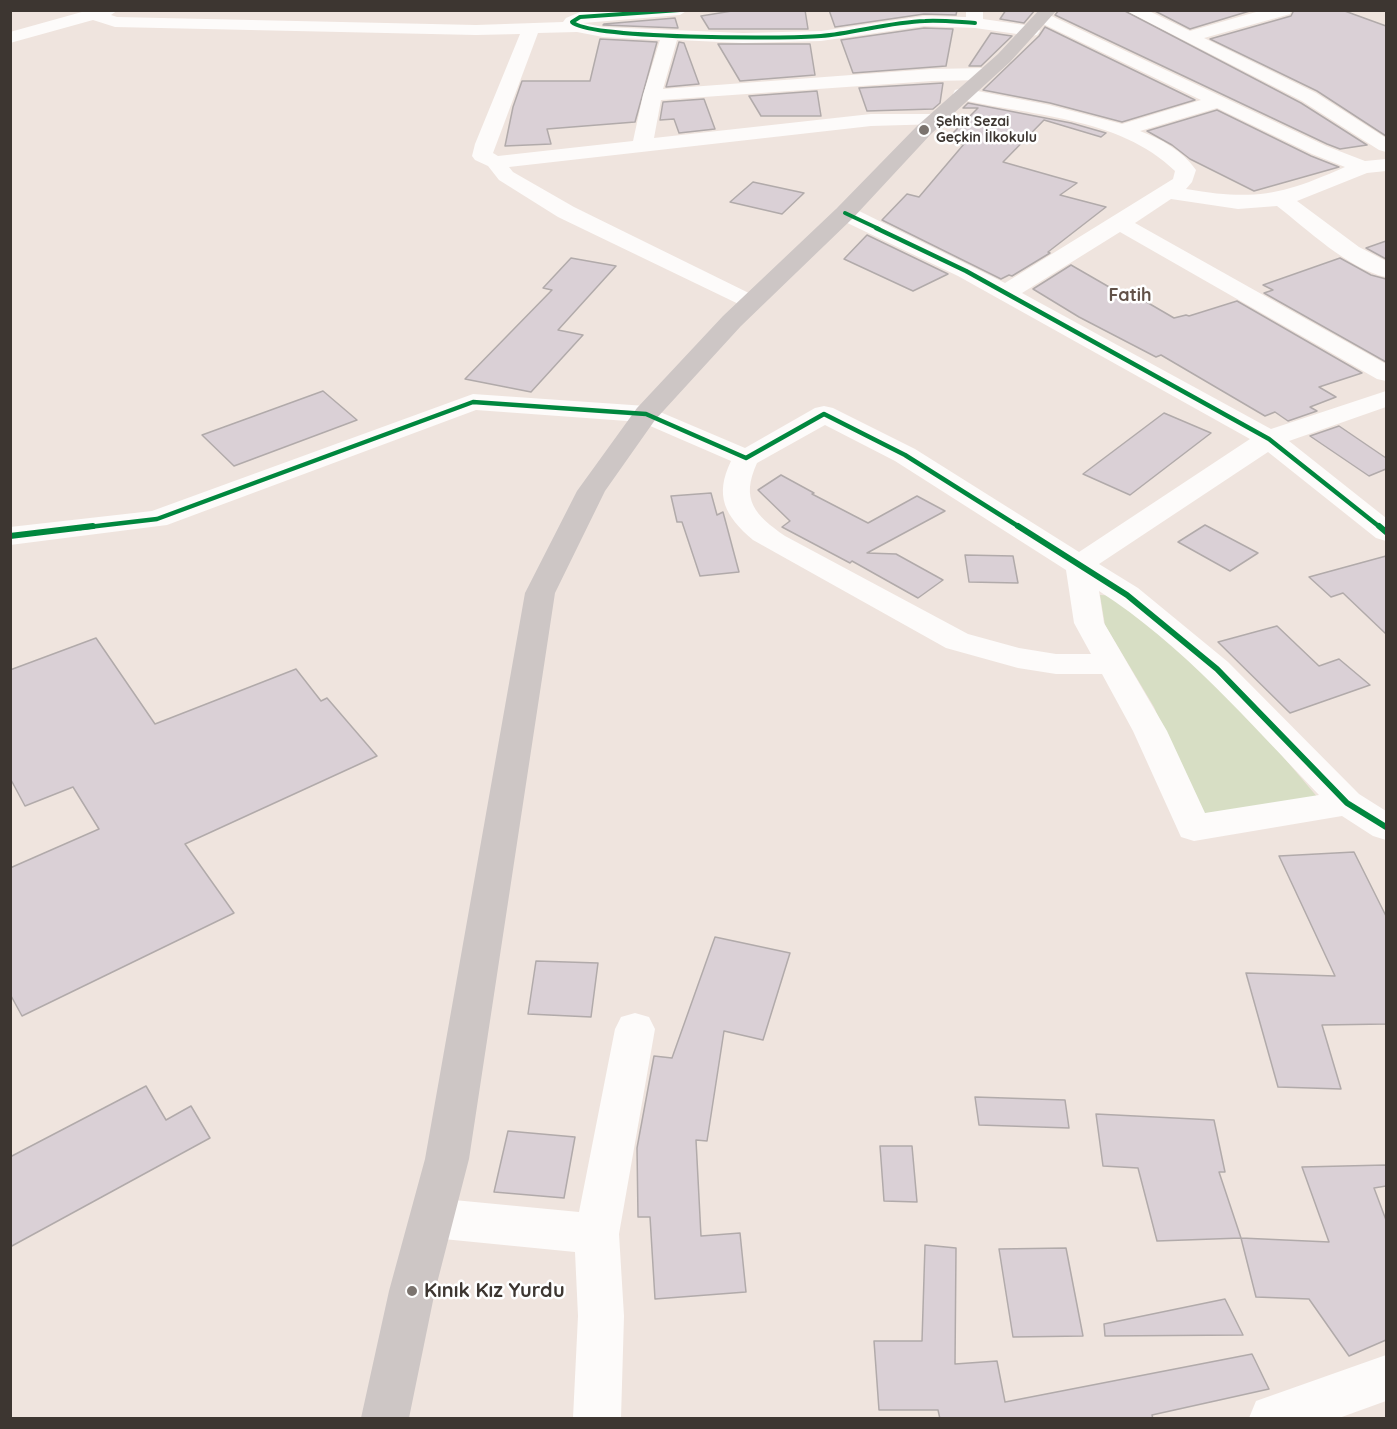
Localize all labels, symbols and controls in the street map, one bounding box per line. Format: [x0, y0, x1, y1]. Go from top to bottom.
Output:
place label: Şehit Sezai Geçkin İlkokulu [936, 114, 1037, 146]
marker: Şehit Sezai Geçkin İlkokulu [917, 123, 931, 137]
district label: Fatih [1108, 285, 1152, 307]
place label: Kınık Kız Yurdu [424, 1279, 565, 1303]
marker: Kınık Kız Yurdu [405, 1284, 419, 1298]

